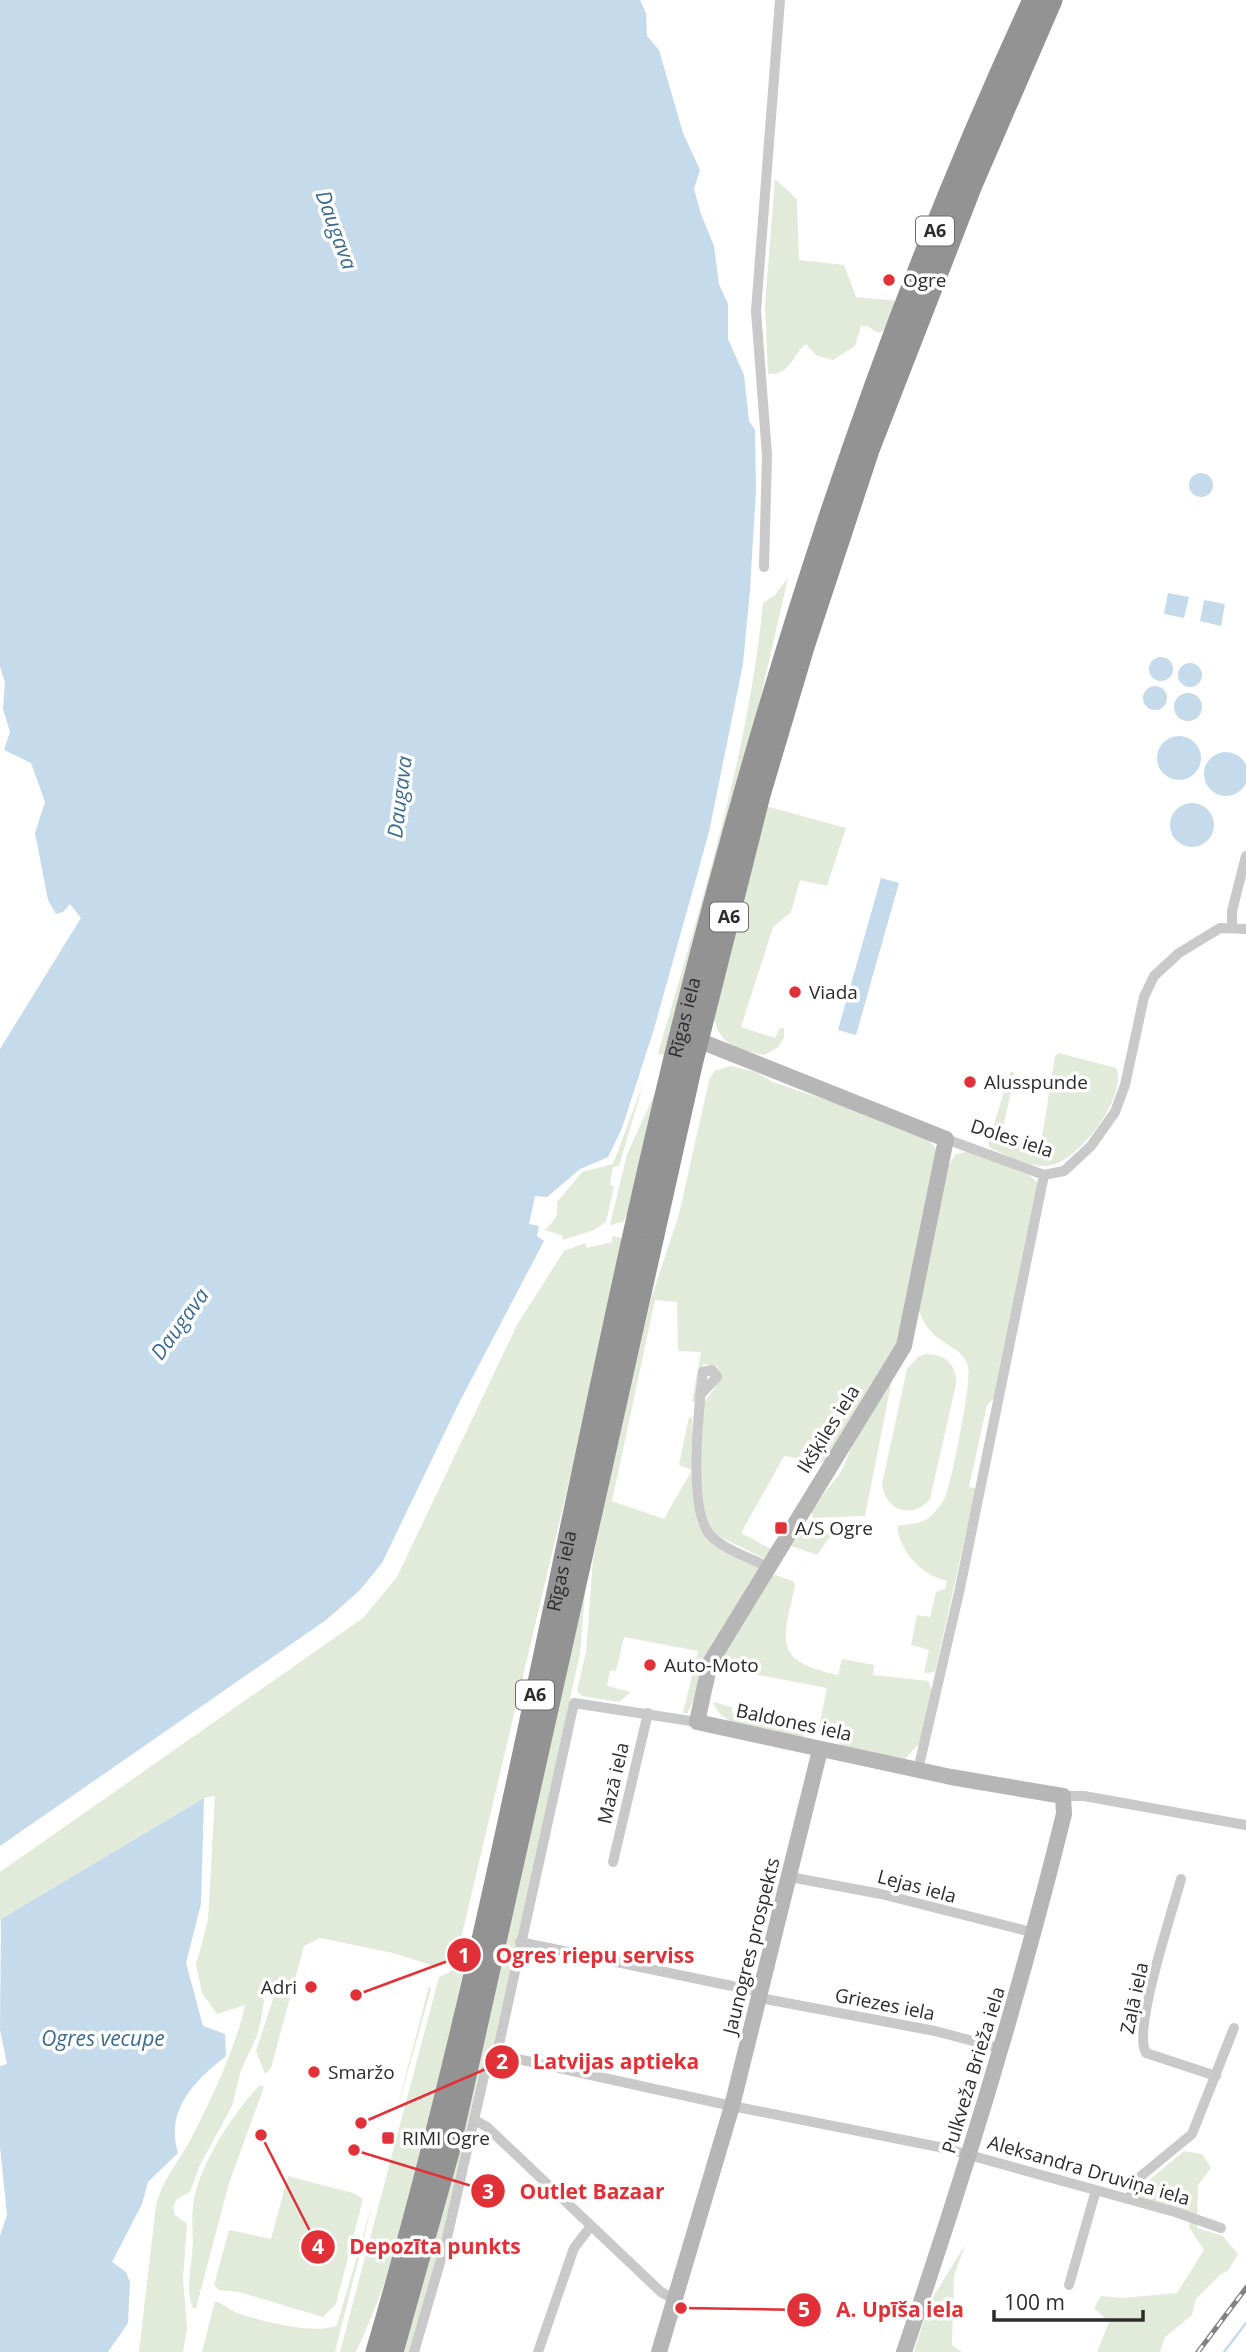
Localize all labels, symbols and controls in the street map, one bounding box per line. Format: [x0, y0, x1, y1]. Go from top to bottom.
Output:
water label: Daugava [310, 186, 364, 273]
road number: A6 [916, 216, 954, 246]
place label: Ogre [903, 267, 947, 293]
marker: Ogre [881, 272, 897, 288]
water label: Daugava [380, 754, 418, 839]
road number: A6 [710, 902, 748, 932]
street label: Rīgas iela [662, 974, 707, 1060]
place label: Viada [809, 979, 858, 1005]
marker: Viada [787, 984, 803, 1000]
place label: Alusspunde [984, 1069, 1088, 1095]
marker: Alusspunde [962, 1074, 978, 1090]
street label: Doles iela [967, 1112, 1057, 1164]
water label: Daugava [144, 1282, 215, 1365]
street label: Ikšķiles iela [791, 1380, 865, 1478]
place label: A/S Ogre [795, 1515, 873, 1541]
marker: A/S Ogre [773, 1520, 789, 1536]
street label: Rīgas iela [540, 1528, 583, 1614]
place label: Auto-Moto [664, 1652, 759, 1678]
marker: Auto-Moto [642, 1657, 658, 1673]
road number: A6 [516, 1680, 554, 1710]
street label: Baldones iela [734, 1697, 854, 1747]
street label: Mazā iela [591, 1740, 635, 1826]
street label: Jaunogres prospekts [716, 1855, 786, 2039]
street label: Lejas iela [875, 1863, 959, 1909]
callout: Ogres riepu serviss [446, 1934, 708, 1976]
text: 1 [458, 1941, 470, 1969]
text: Ogres riepu serviss [496, 1941, 694, 1969]
street label: Zaļā iela [1114, 1960, 1154, 2036]
place label: Adri [261, 1974, 297, 2000]
marker: Adri [303, 1979, 319, 1995]
street label: Griezes iela [833, 1982, 937, 2026]
street label: Pulkveža Brieža iela [935, 1983, 1011, 2157]
water label: Ogres vecupe [41, 2024, 165, 2052]
callout: Latvijas aptieka [484, 2041, 714, 2083]
text: 2 [496, 2047, 508, 2075]
text: Latvijas aptieka [533, 2047, 699, 2075]
place label: Smaržo [328, 2059, 395, 2085]
marker: Smaržo [306, 2064, 322, 2080]
place label: RIMI Ogre [402, 2125, 490, 2151]
street label: Aleksandra Druviņa iela [985, 2129, 1193, 2211]
marker: RIMI Ogre [380, 2130, 396, 2146]
callout: Outlet Bazaar [471, 2170, 679, 2212]
text: 3 [482, 2177, 494, 2205]
text: Outlet Bazaar [520, 2177, 665, 2205]
callout: Depozīta punkts [300, 2226, 535, 2268]
text: 4 [312, 2232, 324, 2260]
text: Depozīta punkts [349, 2232, 521, 2260]
scale bar [994, 2278, 1143, 2322]
text: 100 m [1004, 2288, 1065, 2316]
callout: A. Upīša iela [787, 2289, 978, 2331]
text: 5 [798, 2295, 810, 2323]
text: A. Upīša iela [836, 2295, 964, 2323]

